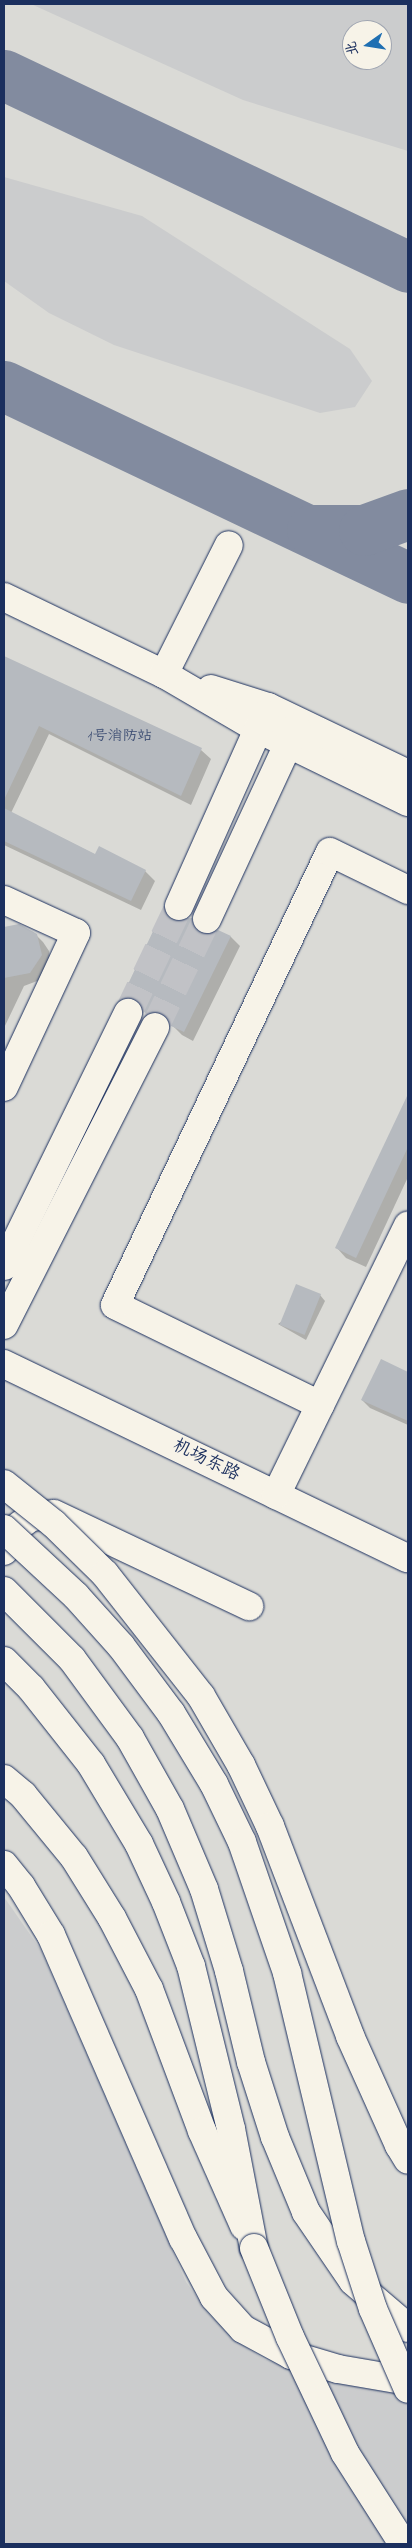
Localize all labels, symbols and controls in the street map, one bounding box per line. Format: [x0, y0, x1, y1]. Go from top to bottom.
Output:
north arrow [342, 20, 392, 70]
text: 北 [341, 39, 365, 57]
house number: 1号消防站 [88, 728, 152, 746]
street label: 机场东路 [169, 1436, 243, 1486]

